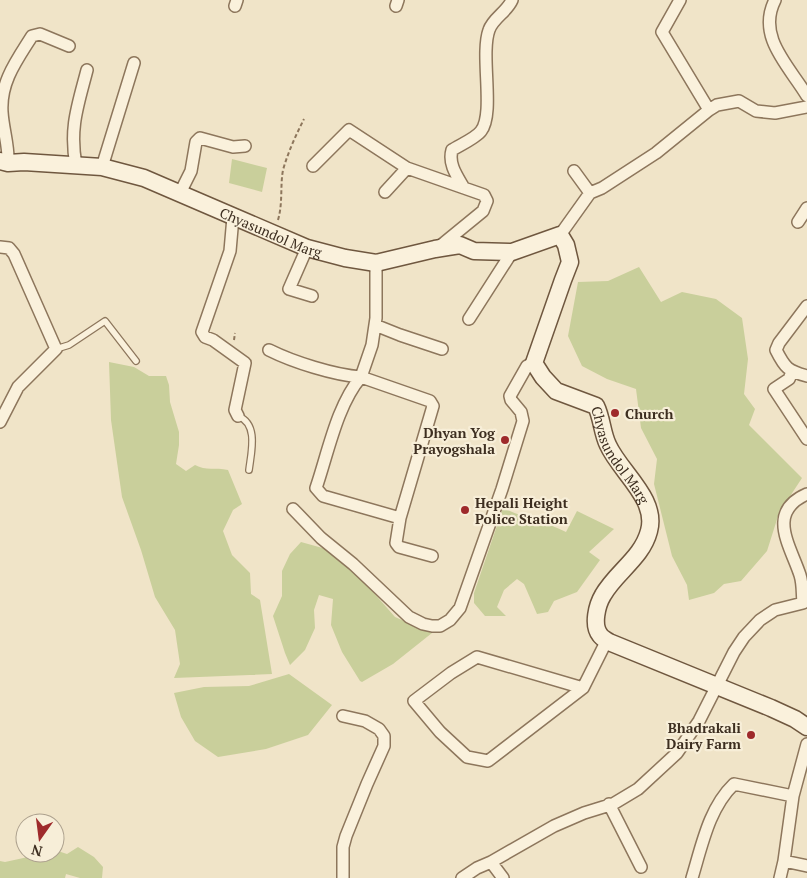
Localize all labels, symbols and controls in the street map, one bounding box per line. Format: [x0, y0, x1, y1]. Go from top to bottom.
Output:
street label: Chyasundol Marg [217, 202, 325, 261]
street label: Chyasundol Marg [588, 403, 655, 507]
place label: Church [625, 404, 674, 423]
marker: Church [609, 407, 621, 419]
place label: Dhyan Yog Prayogshala [413, 423, 496, 458]
marker: Dhyan Yog Prayogshala [499, 434, 511, 446]
place label: Hepali Height Police Station [475, 493, 568, 528]
marker: Hepali Height Police Station [459, 504, 471, 516]
place label: Bhadrakali Dairy Farm [666, 718, 741, 753]
marker: Bhadrakali Dairy Farm [745, 729, 757, 741]
north arrow [15, 813, 65, 863]
text: N [29, 841, 44, 862]

